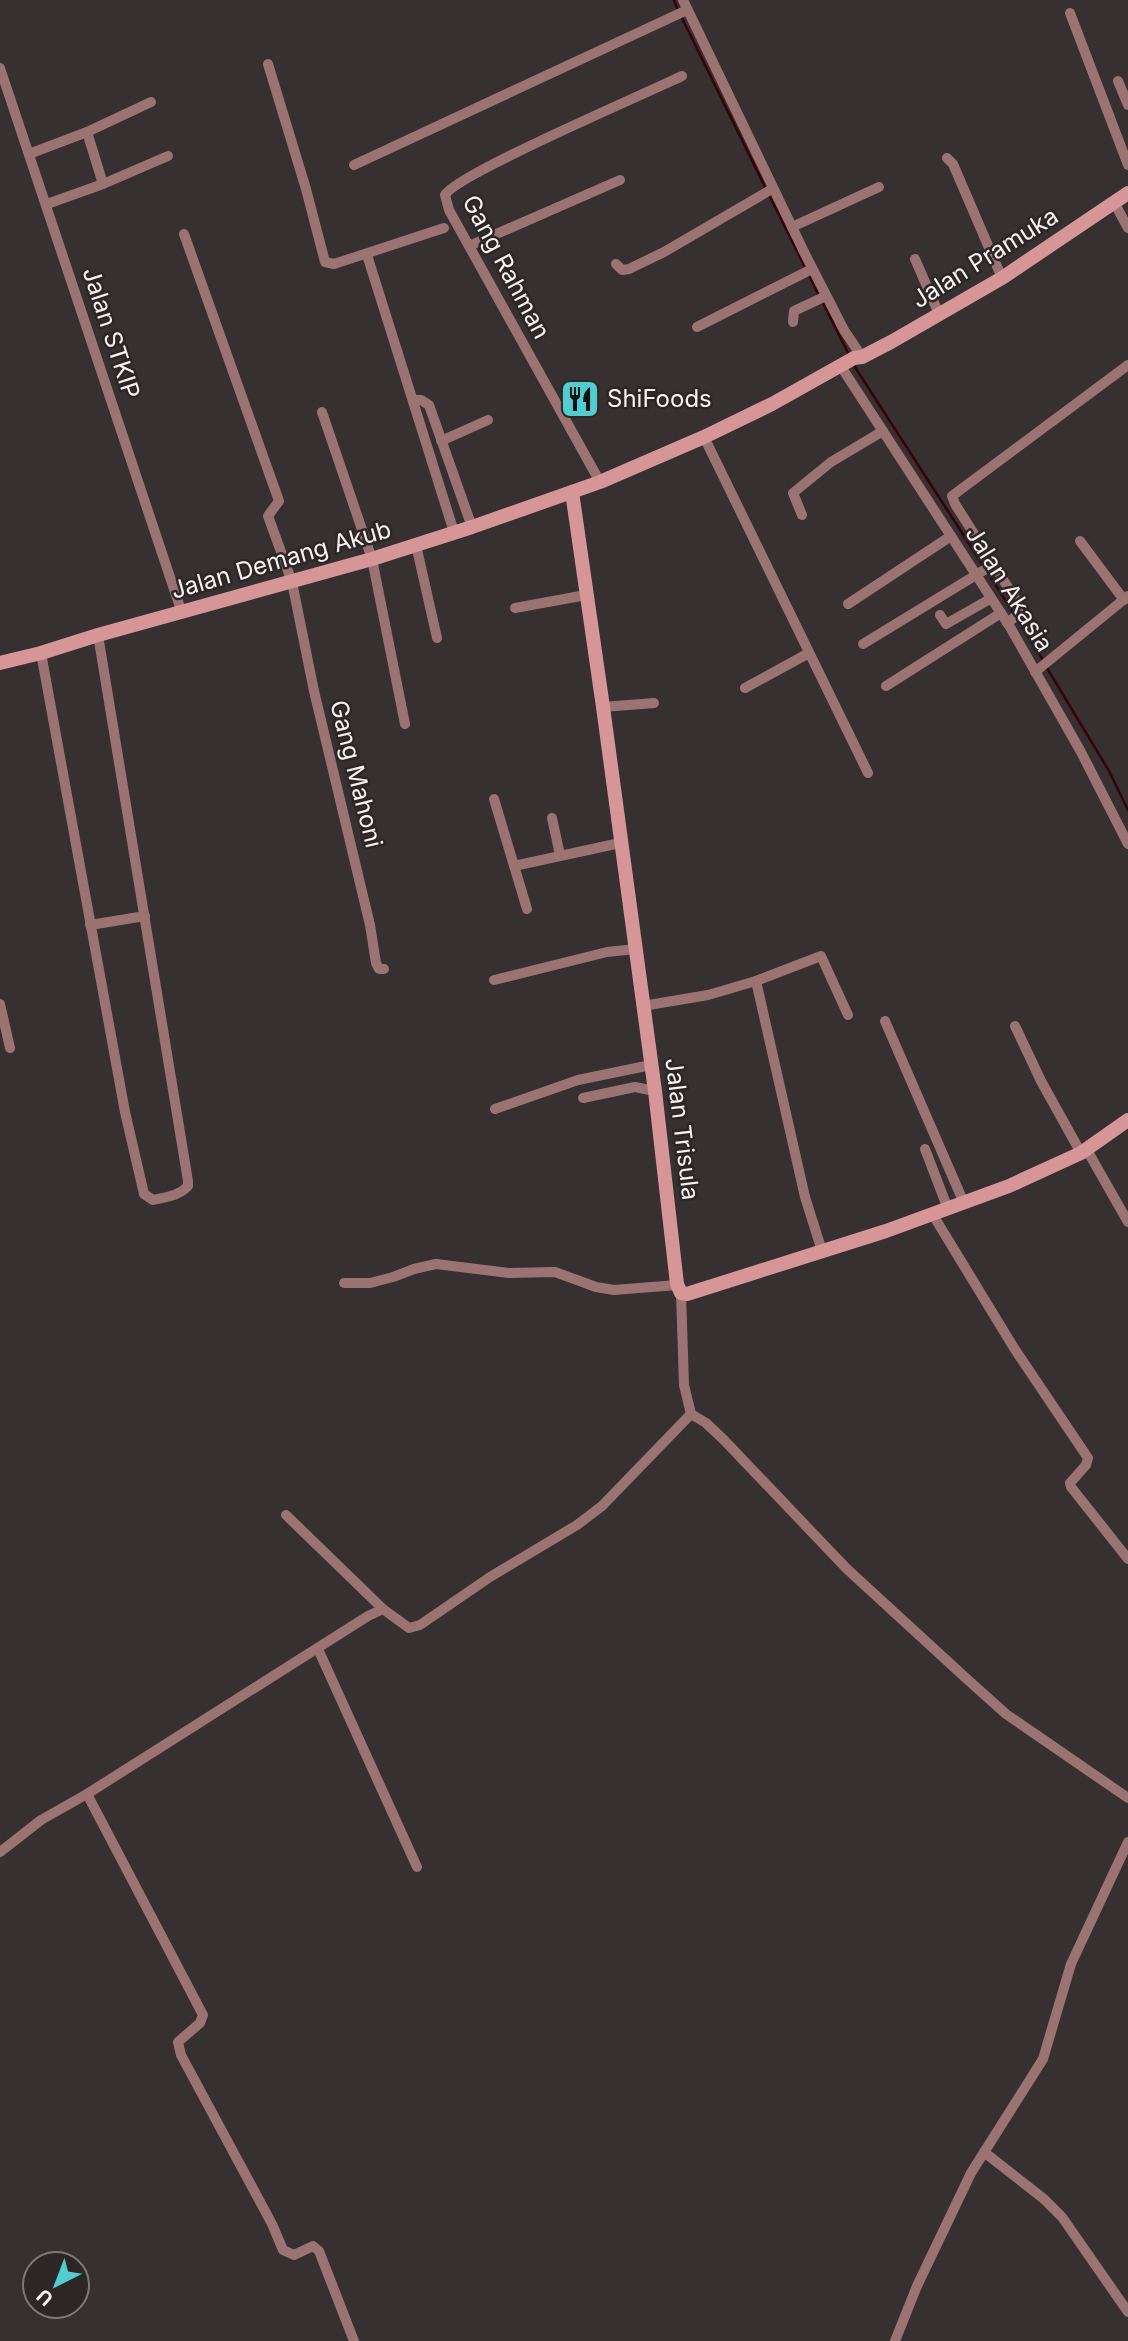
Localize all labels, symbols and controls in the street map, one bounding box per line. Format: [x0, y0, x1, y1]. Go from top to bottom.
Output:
street label: Gang Rahman [456, 190, 557, 344]
street label: Jalan Pramuka [906, 201, 1063, 314]
street label: Jalan STKIP [77, 264, 146, 402]
restaurant icon: ShiFoods [559, 378, 601, 420]
place label: ShiFoods [607, 384, 712, 413]
street label: Jalan Demang Akub [168, 514, 394, 605]
street label: Jalan Akasia [959, 521, 1059, 657]
street label: Gang Mahoni [324, 697, 389, 851]
street label: Jalan Trisula [659, 1056, 706, 1202]
north arrow [21, 2250, 91, 2320]
text: U [32, 2284, 58, 2310]

